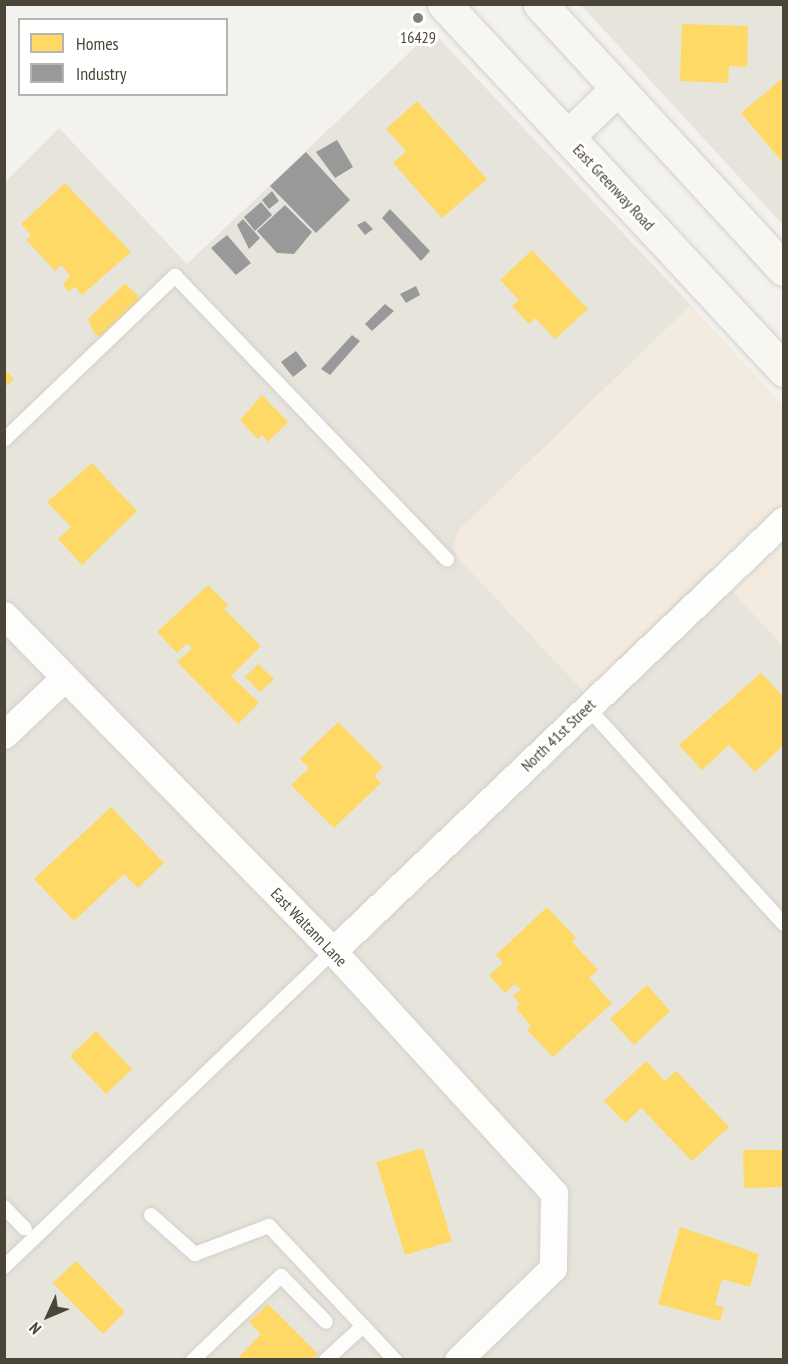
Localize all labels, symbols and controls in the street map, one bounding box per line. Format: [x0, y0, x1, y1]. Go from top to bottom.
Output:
marker: 16429 [411, 11, 425, 25]
legend [18, 18, 228, 96]
place label: 16429 [400, 27, 436, 47]
text: Homes [76, 32, 119, 55]
text: Industry [76, 62, 126, 85]
street label: East Greenway Road [569, 140, 659, 234]
street label: North 41st Street [517, 695, 599, 775]
street label: East Waltann Lane [267, 884, 351, 970]
north arrow [18, 1286, 78, 1346]
text: N [25, 1318, 45, 1339]

